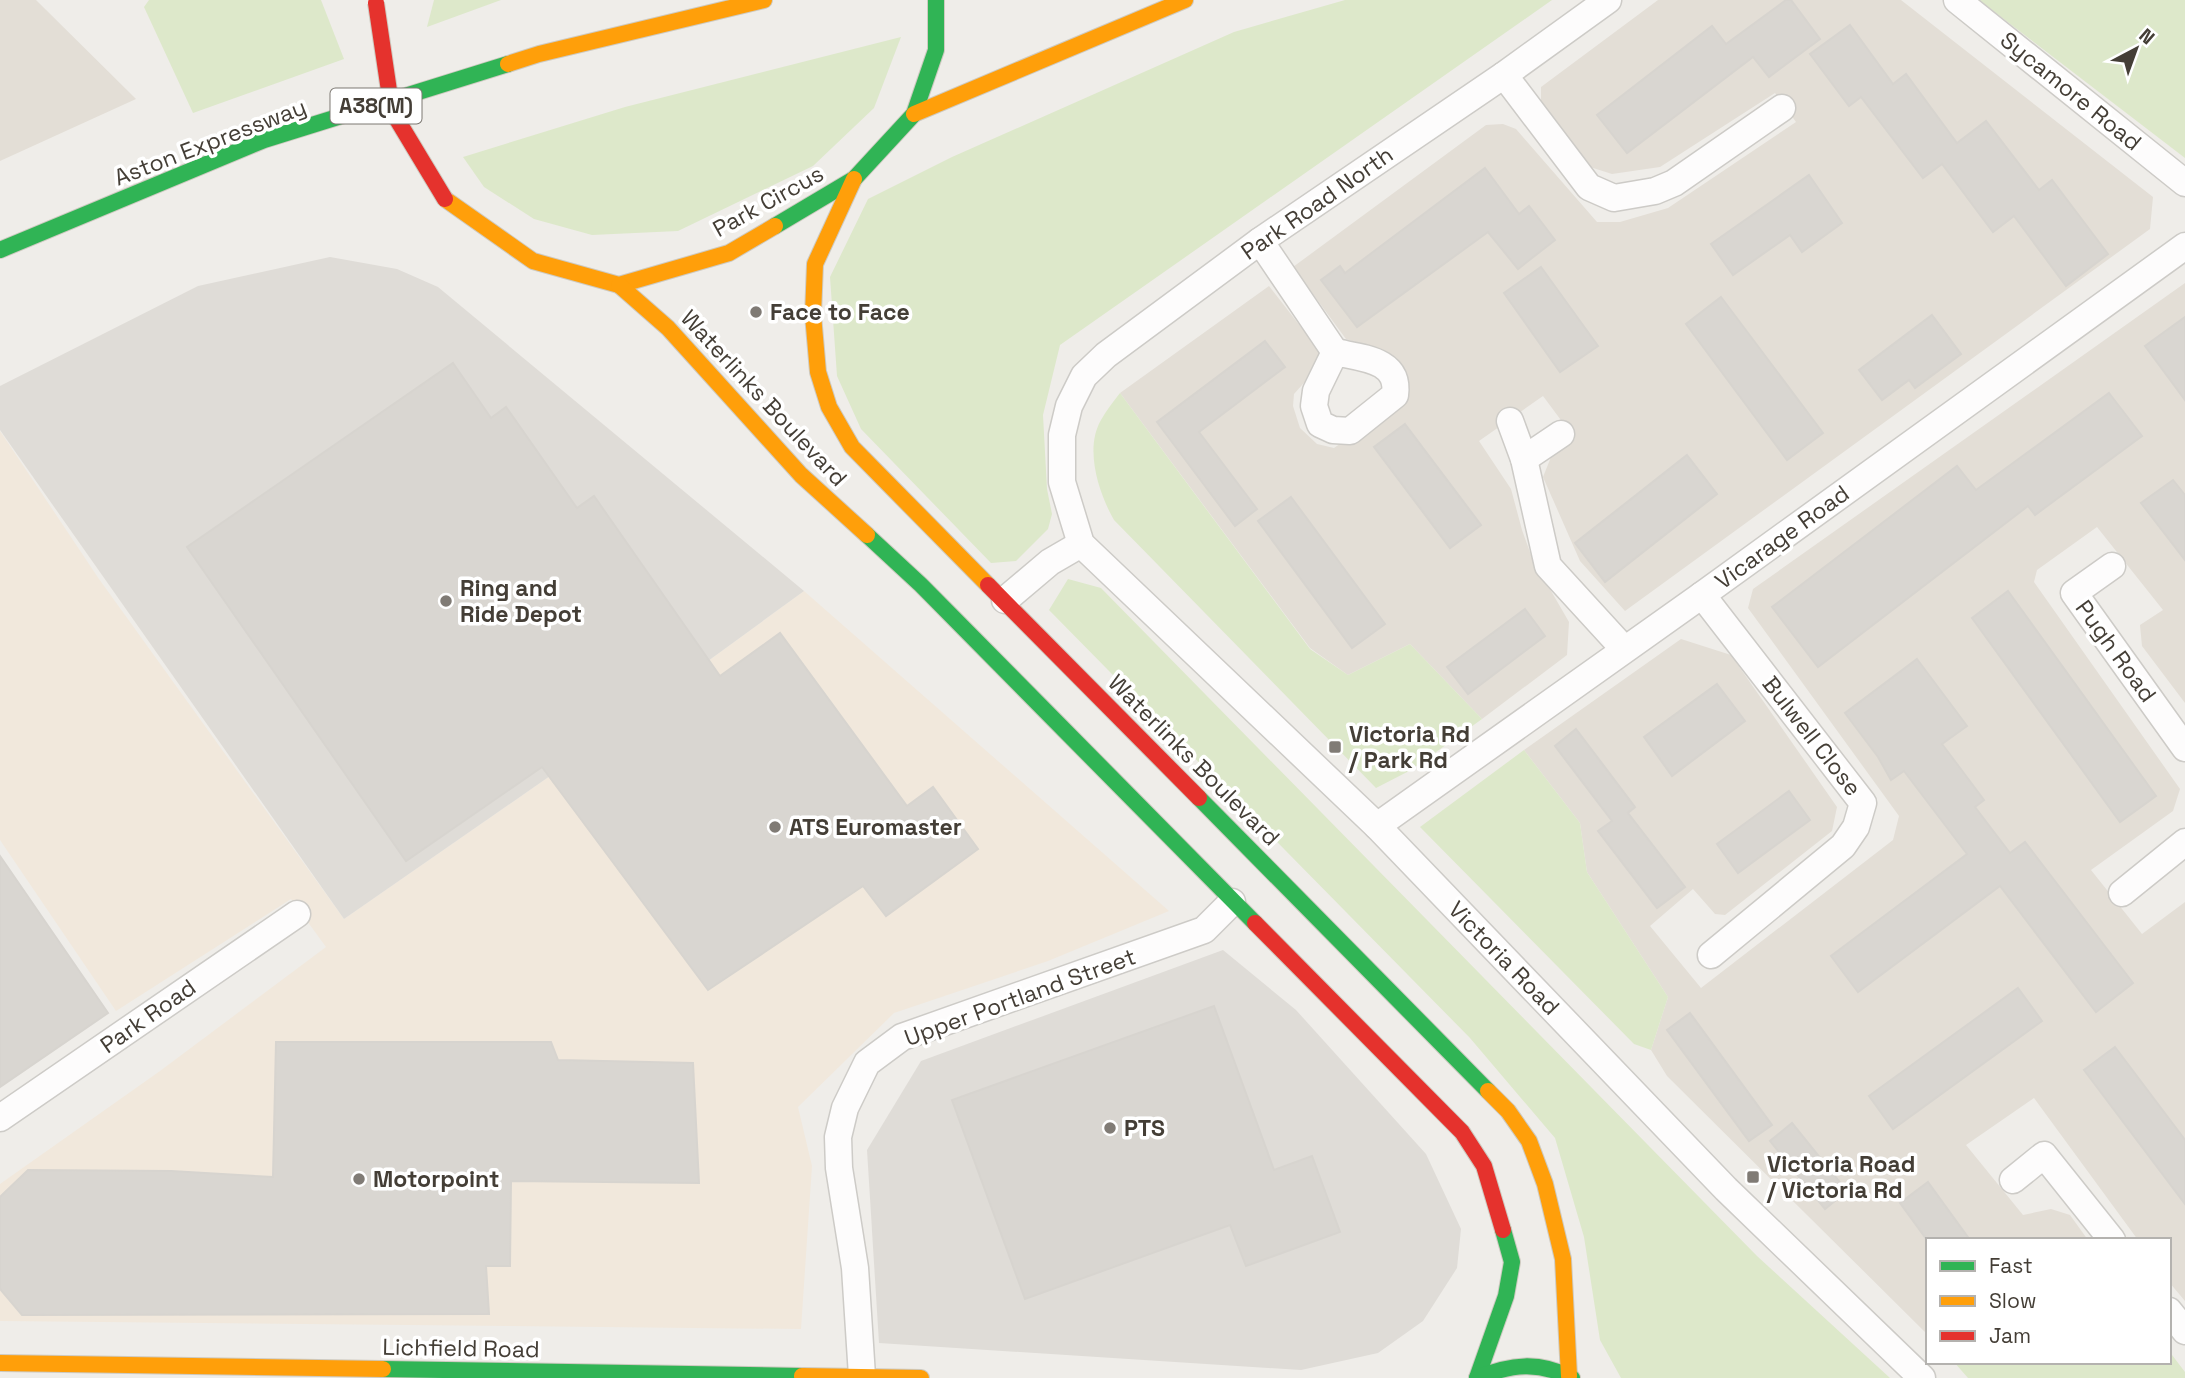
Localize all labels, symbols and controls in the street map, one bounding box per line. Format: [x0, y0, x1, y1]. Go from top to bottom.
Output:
north arrow [2101, 14, 2171, 84]
text: N [2134, 23, 2160, 50]
street label: Sycamore Road [1994, 25, 2148, 157]
road number: A38(M) [330, 88, 422, 124]
street label: Aston Expressway [110, 92, 310, 192]
street label: Park Road North [1235, 139, 1399, 267]
street label: Park Circus [707, 158, 829, 244]
place label: Face to Face [770, 297, 910, 327]
street label: Waterlinks Boulevard [674, 303, 854, 493]
marker: Face to Face [748, 304, 764, 320]
street label: Vicarage Road [1709, 478, 1855, 596]
place label: Ring and Ride Depot [460, 573, 582, 629]
marker: Ring and Ride Depot [438, 593, 454, 609]
street label: Pugh Road [2069, 594, 2163, 708]
street label: Waterlinks Boulevard [1102, 668, 1286, 852]
street label: Bulwell Close [1756, 670, 1868, 802]
place label: Victoria Rd / Park Rd [1348, 719, 1470, 775]
marker: Victoria Rd / Park Rd [1327, 739, 1343, 755]
place label: ATS Euromaster [789, 812, 962, 842]
marker: ATS Euromaster [767, 819, 783, 835]
street label: Victoria Road [1442, 895, 1566, 1021]
street label: Upper Portland Street [900, 941, 1140, 1053]
street label: Park Road [94, 972, 202, 1060]
place label: PTS [1124, 1113, 1165, 1143]
marker: PTS [1102, 1120, 1118, 1136]
place label: Victoria Road / Victoria Rd [1766, 1149, 1915, 1205]
place label: Motorpoint [373, 1164, 499, 1194]
marker: Victoria Road / Victoria Rd [1745, 1169, 1761, 1185]
marker: Motorpoint [351, 1171, 367, 1187]
legend [1926, 1238, 2171, 1364]
text: Fast [1989, 1252, 2033, 1279]
text: Slow [1989, 1287, 2037, 1314]
text: Jam [1989, 1322, 2031, 1349]
street label: Lichfield Road [382, 1332, 540, 1364]

